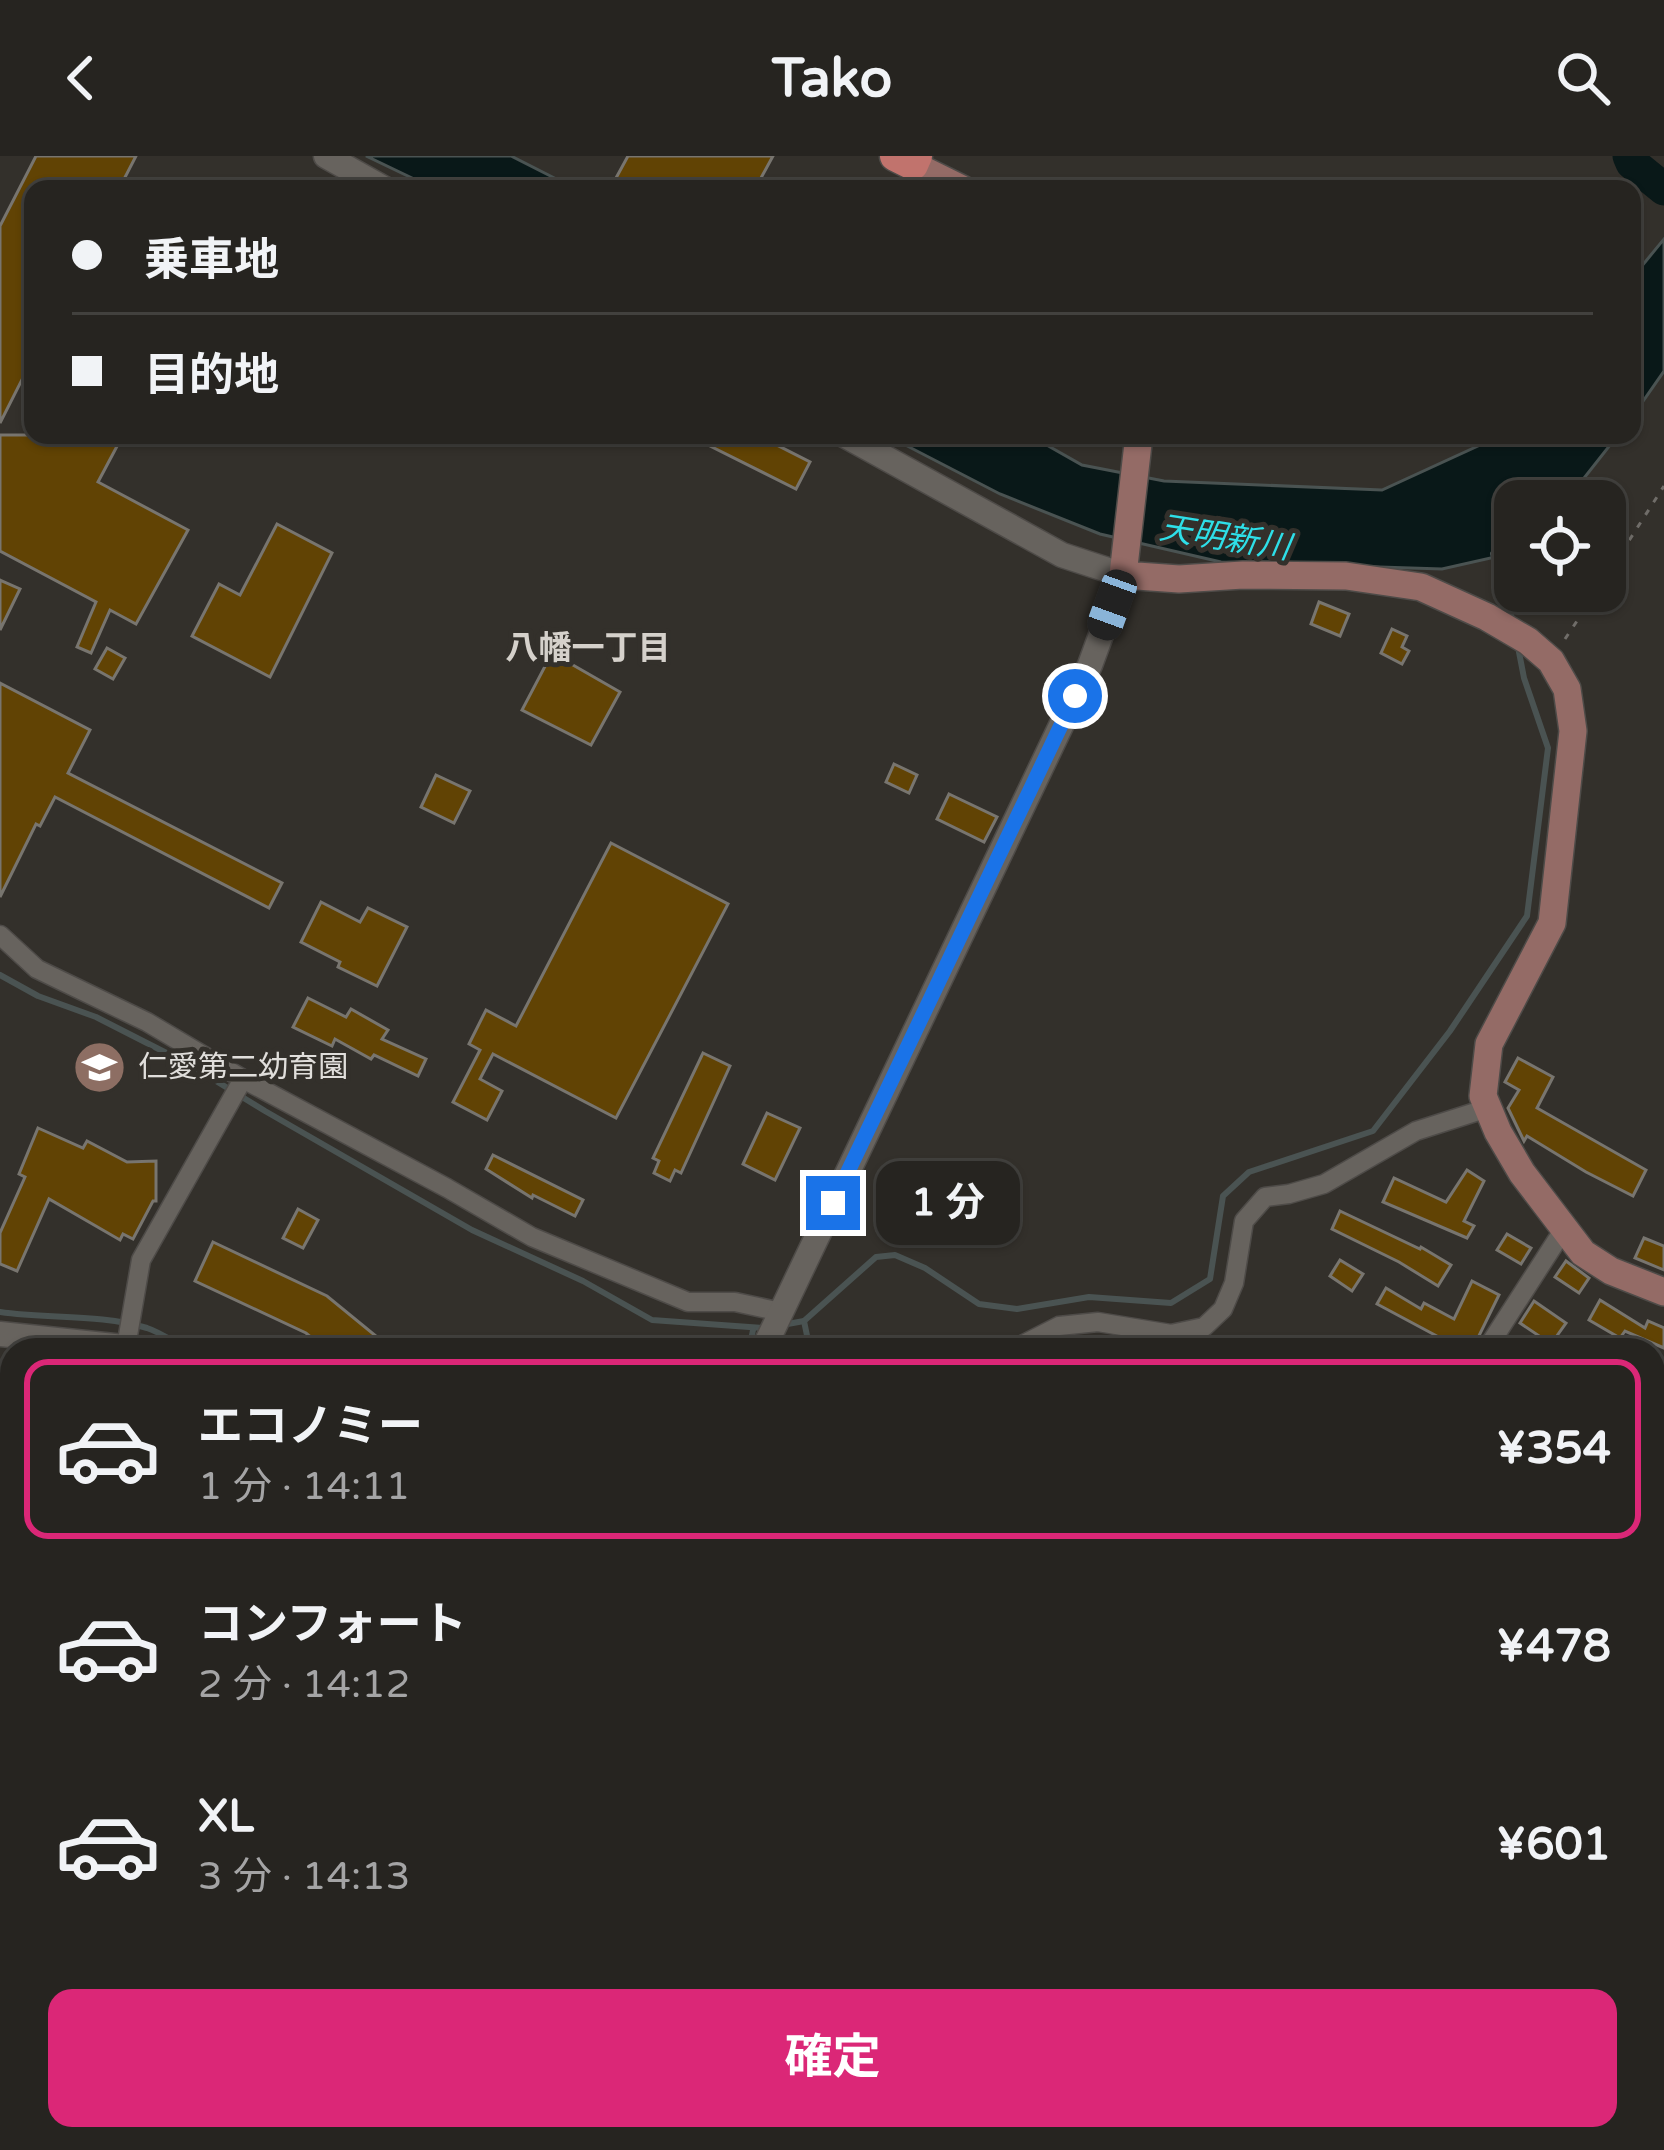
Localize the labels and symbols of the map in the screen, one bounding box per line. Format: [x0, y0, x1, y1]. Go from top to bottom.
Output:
water label: 天明新川 [1157, 508, 1296, 568]
car [1083, 565, 1141, 645]
district label: 八幡一丁目 [506, 629, 671, 668]
route start [1048, 669, 1102, 723]
school or university icon: 仁愛第二幼育園 [71, 1039, 127, 1095]
place label: 仁愛第二幼育園 [138, 1049, 348, 1086]
callout: 1 分 [875, 1161, 1019, 1245]
route end [806, 1176, 860, 1230]

